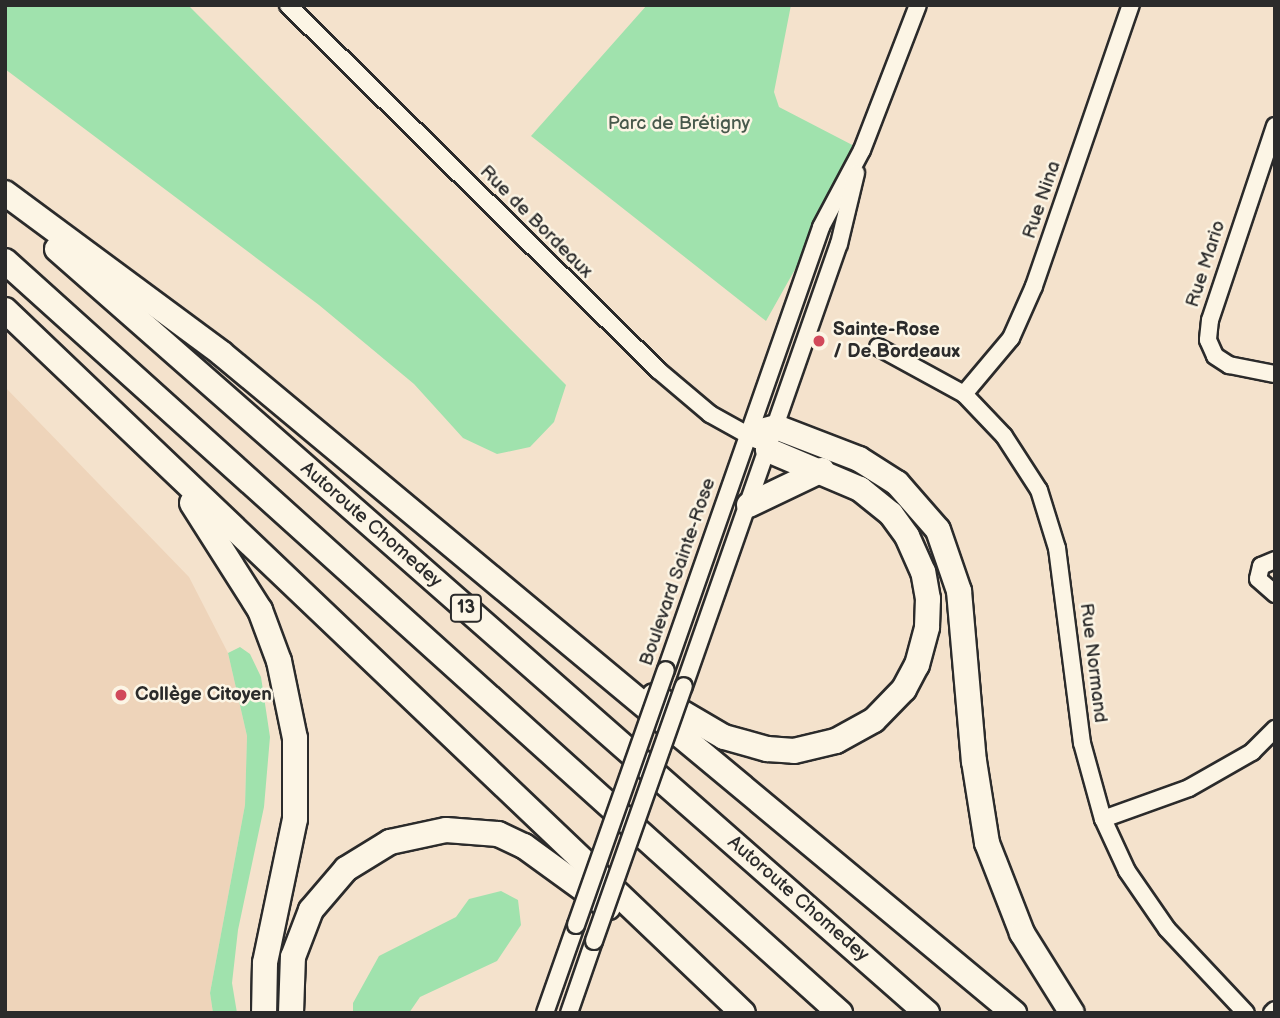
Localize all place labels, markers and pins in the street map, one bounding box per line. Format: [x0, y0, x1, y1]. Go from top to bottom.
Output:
place label: Sainte-Rose / De Bordeaux [833, 319, 960, 363]
marker: Sainte-Rose / De Bordeaux [811, 333, 827, 349]
place label: Collège Citoyen [135, 684, 272, 706]
marker: Collège Citoyen [113, 687, 129, 703]

